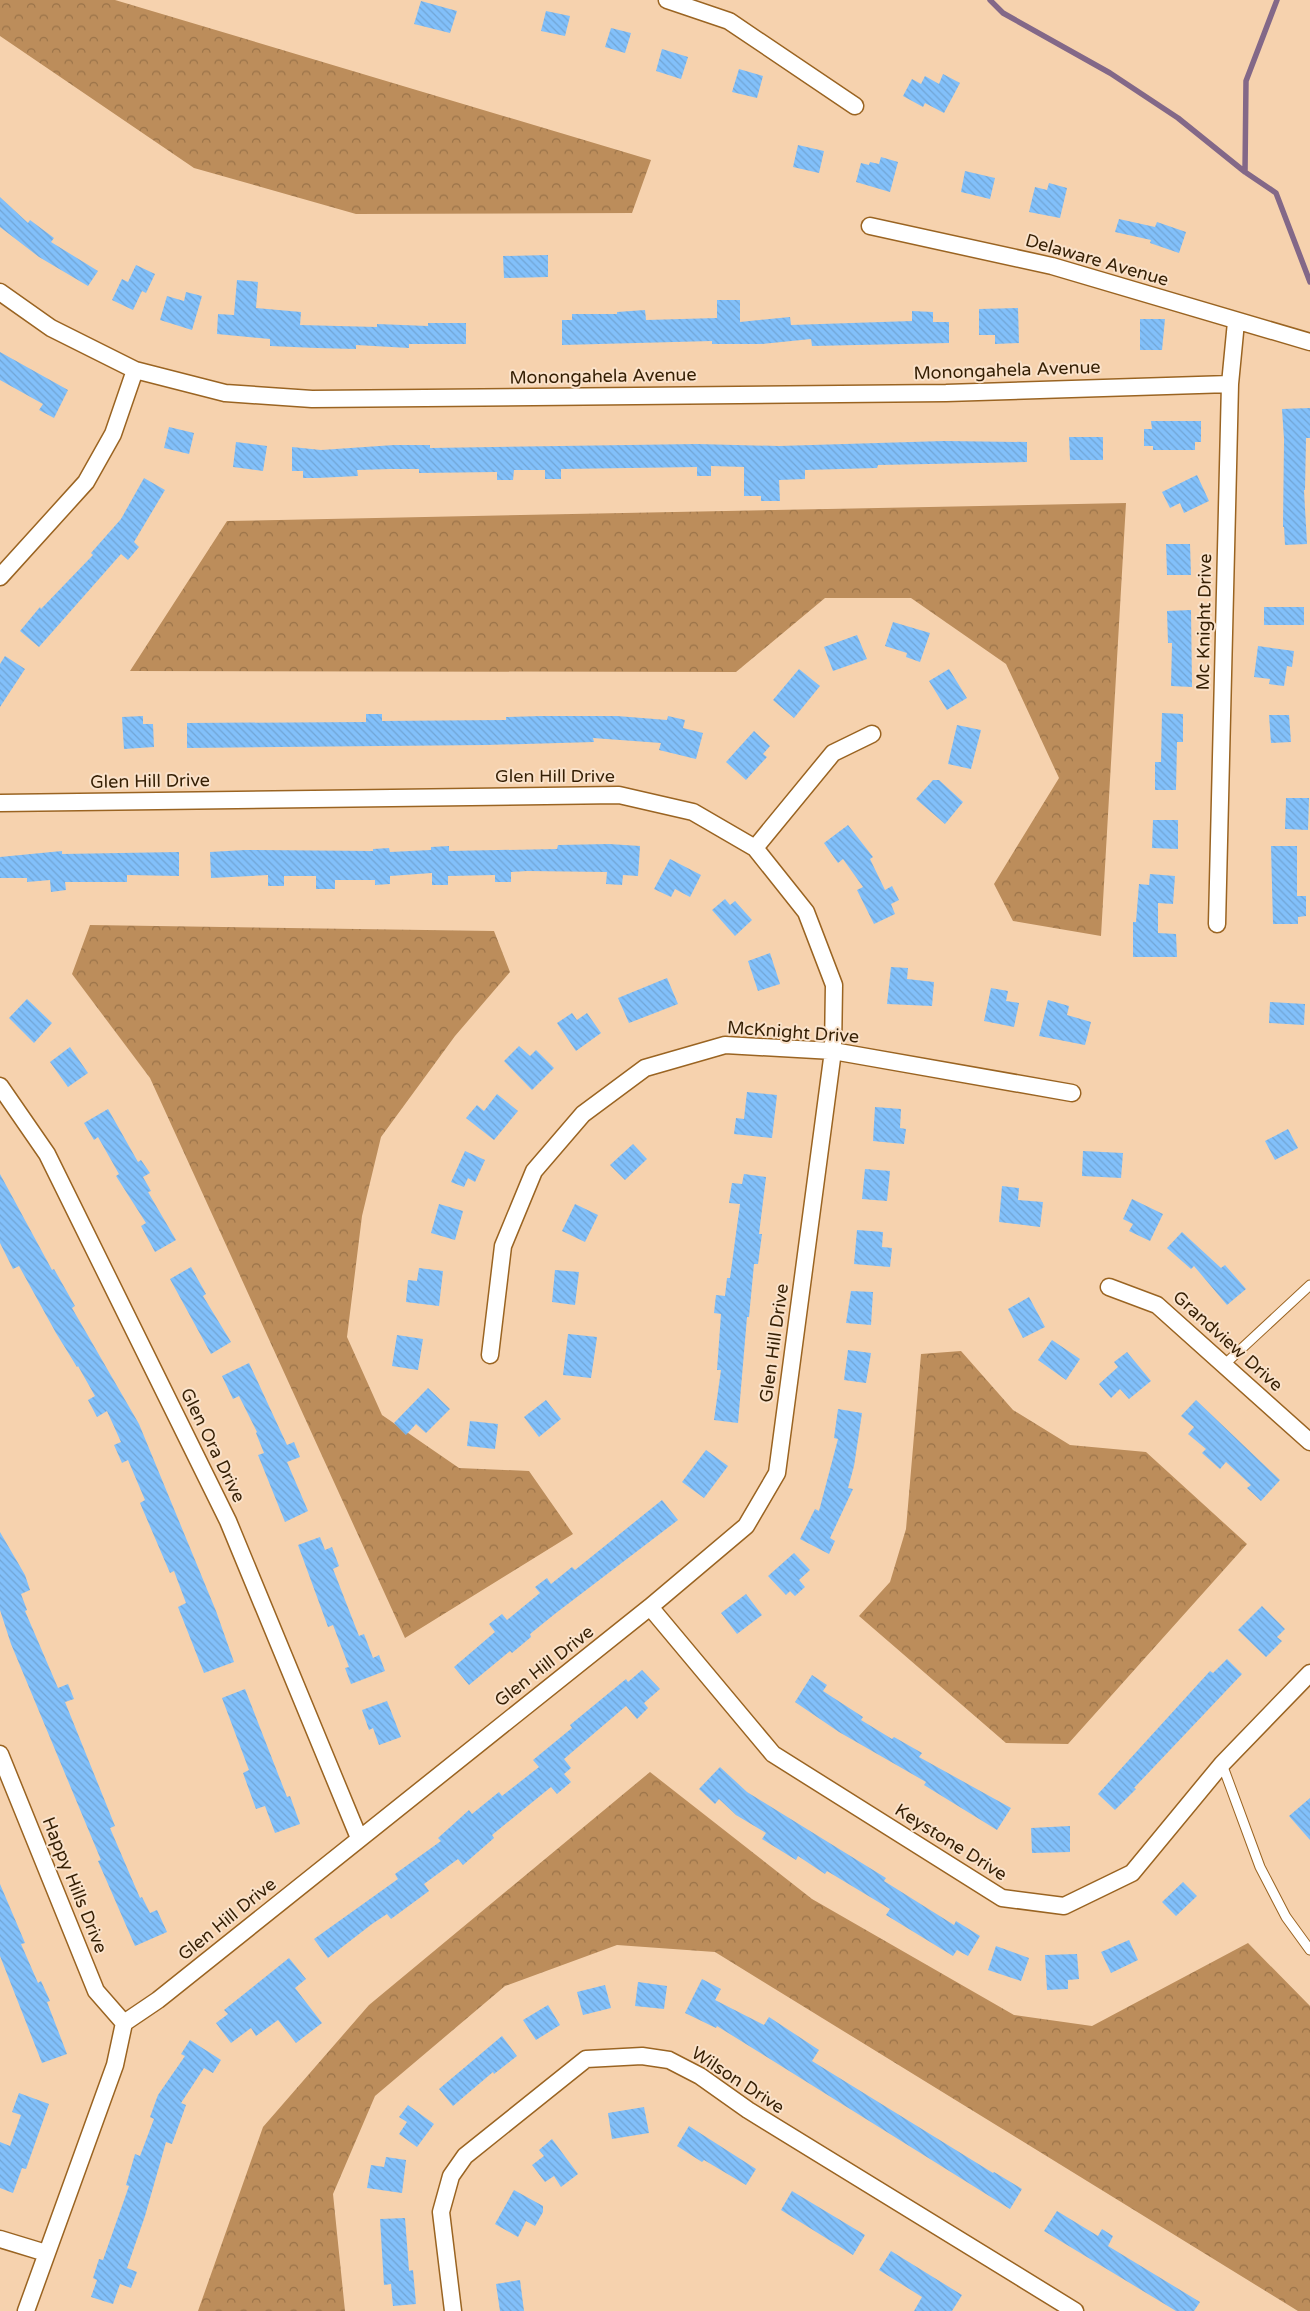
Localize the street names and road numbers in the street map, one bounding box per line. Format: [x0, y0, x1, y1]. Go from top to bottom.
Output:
street label: Delaware Avenue [1023, 229, 1171, 291]
street label: Monongahela Avenue [913, 356, 1101, 384]
street label: Monongahela Avenue [509, 363, 697, 389]
street label: Mc Knight Drive [1192, 553, 1216, 691]
street label: Glen Hill Drive [495, 765, 615, 787]
street label: Glen Hill Drive [90, 769, 210, 793]
street label: McKnight Drive [726, 1016, 860, 1048]
street label: Glen Hill Drive [755, 1282, 793, 1404]
street label: Grandview Drive [1168, 1286, 1288, 1396]
street label: Glen Ora Drive [176, 1384, 250, 1506]
street label: Glen Hill Drive [490, 1620, 598, 1712]
street label: Keystone Drive [891, 1799, 1011, 1885]
street label: Happy Hills Drive [38, 1814, 112, 1956]
street label: Glen Hill Drive [174, 1873, 280, 1965]
street label: Wilson Drive [687, 2042, 789, 2118]

